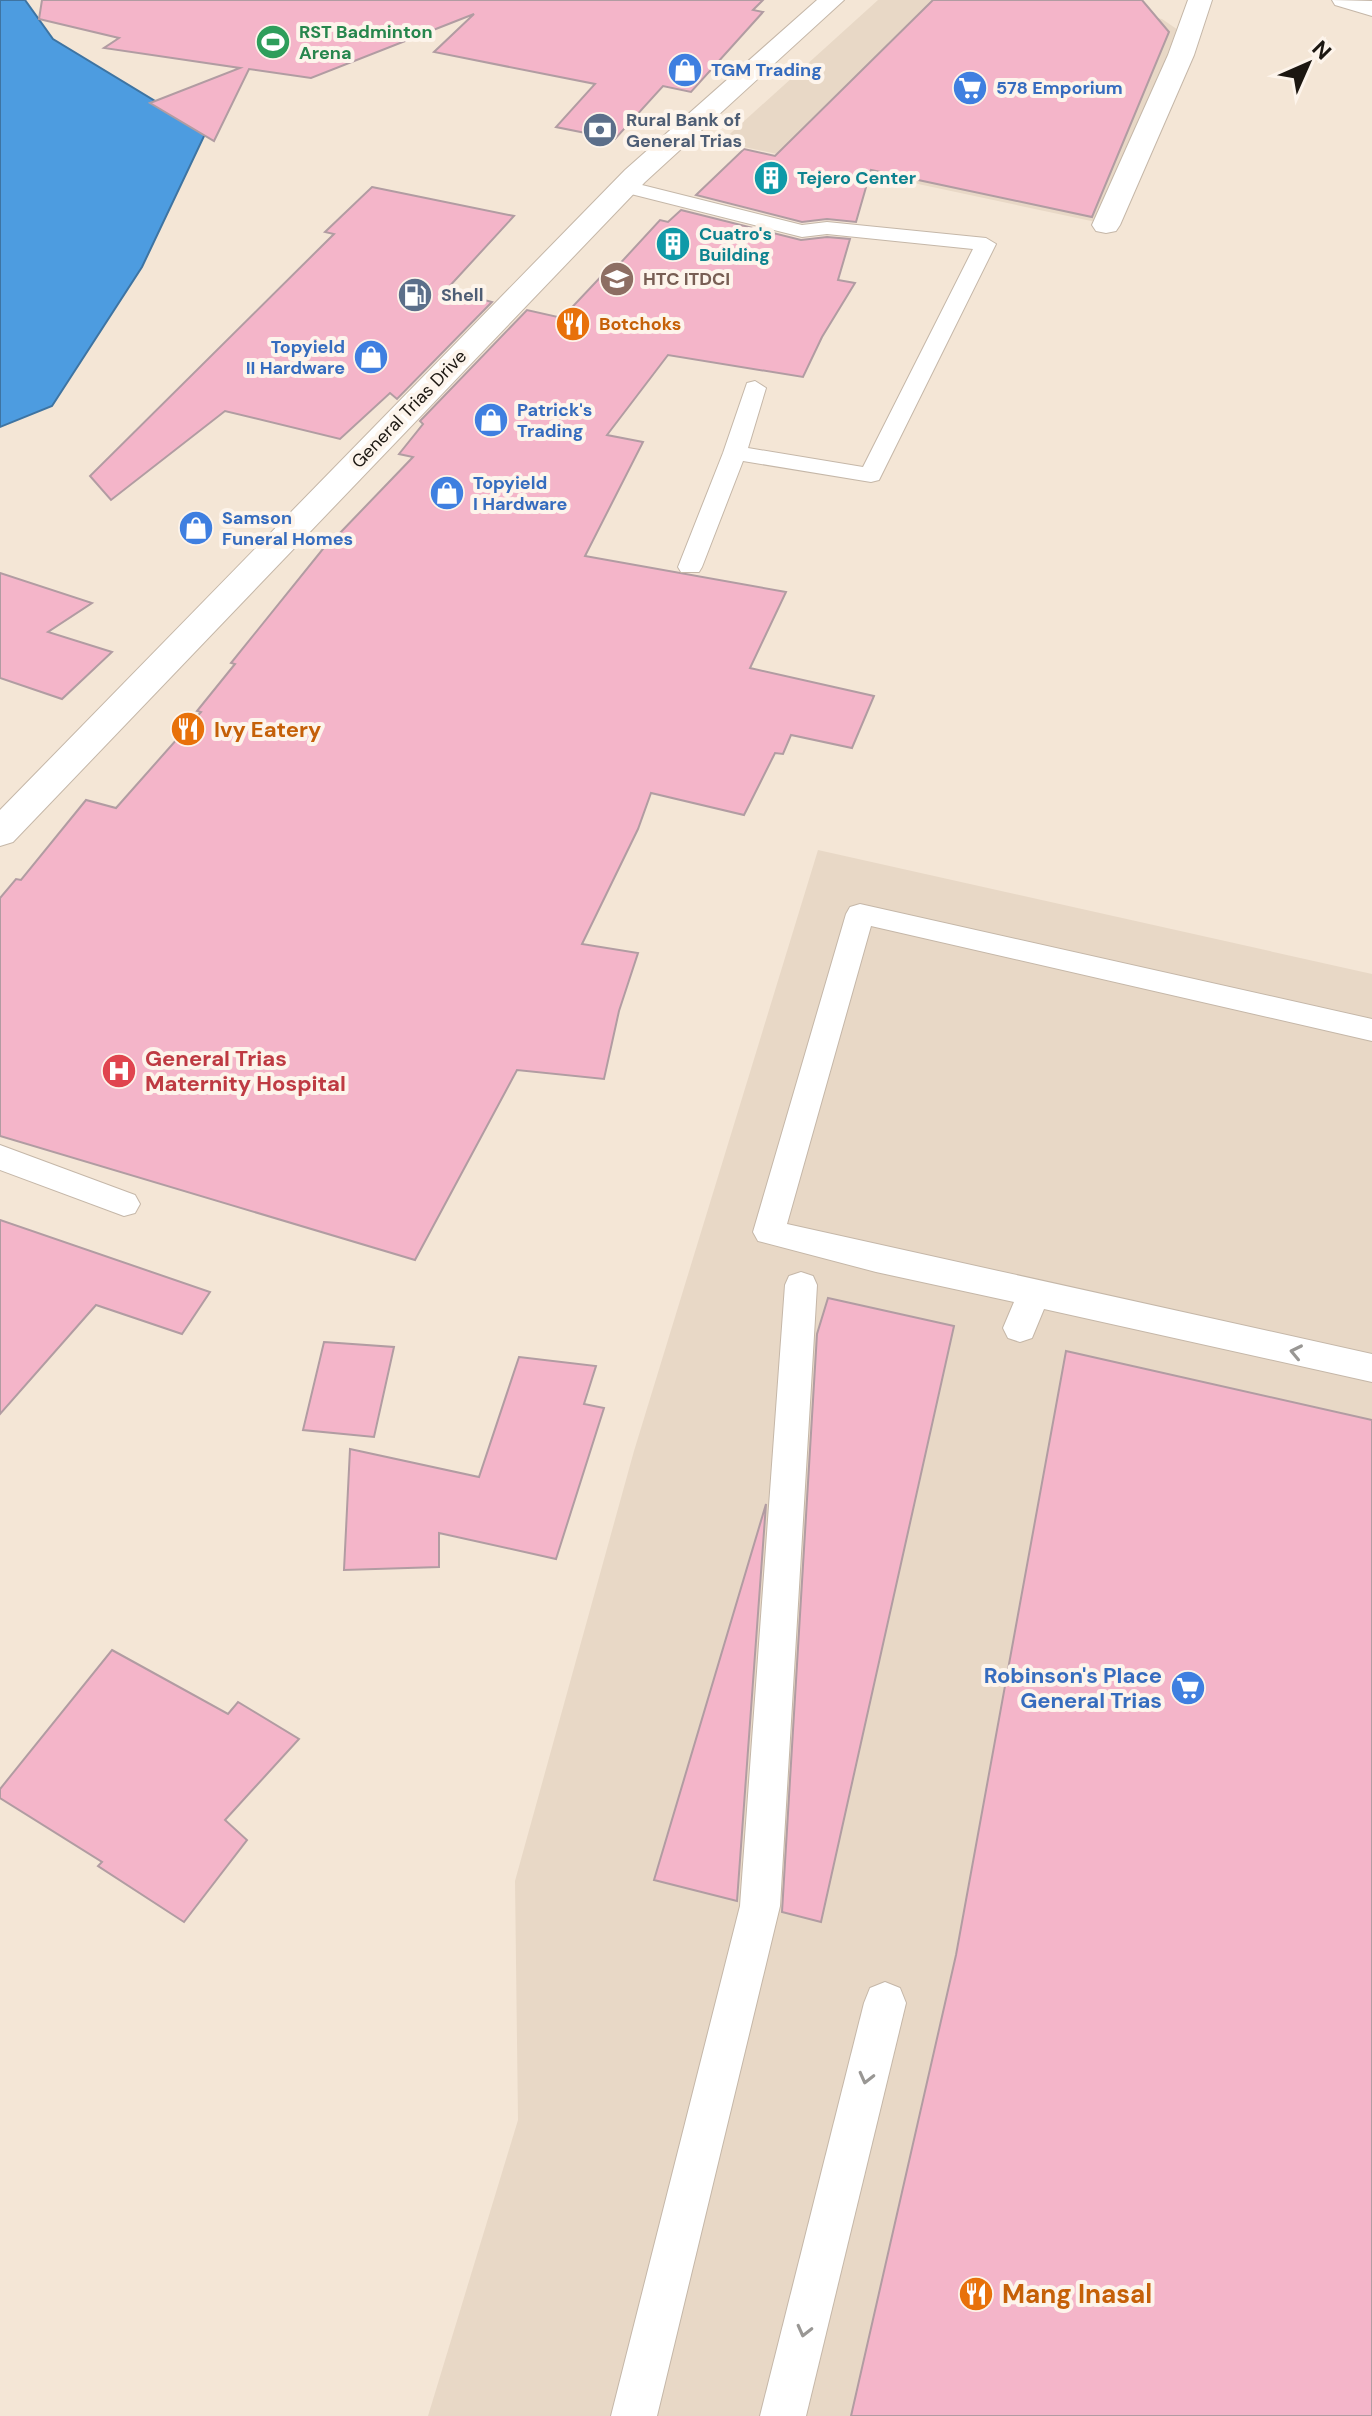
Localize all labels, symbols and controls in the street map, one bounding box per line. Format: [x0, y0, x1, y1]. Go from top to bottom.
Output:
place label: RST Badminton Arena [299, 20, 433, 65]
sports icon: RST Badminton Arena [254, 23, 292, 61]
north arrow [1268, 24, 1348, 104]
text: N [1306, 34, 1338, 66]
shop icon: TGM Trading [666, 51, 704, 89]
place label: TGM Trading [711, 58, 822, 82]
supermarket icon: 578 Emporium [951, 69, 989, 107]
place label: 578 Emporium [996, 76, 1123, 100]
place label: Rural Bank of General Trias [626, 108, 742, 153]
bank icon: Rural Bank of General Trias [581, 111, 619, 149]
building icon: Tejero Center [752, 159, 790, 197]
place label: Tejero Center [797, 166, 916, 190]
place label: Cuatro's Building [699, 222, 772, 267]
building icon: Cuatro's Building [654, 225, 692, 263]
school or university icon: HTC ITDCI [598, 260, 636, 298]
place label: HTC ITDCI [643, 267, 730, 291]
fuel station icon: Shell [396, 276, 434, 314]
place label: Shell [441, 283, 483, 307]
restaurant icon: Botchoks [554, 305, 592, 343]
place label: Botchoks [599, 312, 681, 336]
place label: Topyield II Hardware [246, 335, 345, 380]
shop icon: Topyield II Hardware [352, 338, 390, 376]
street label: General Trias Drive [346, 345, 472, 473]
place label: Patrick's Trading [517, 398, 592, 443]
shop icon: Patrick's Trading [472, 401, 510, 439]
place label: Topyield I Hardware [473, 471, 568, 516]
shop icon: Topyield I Hardware [428, 474, 466, 512]
place label: Samson Funeral Homes [222, 506, 353, 551]
shop icon: Samson Funeral Homes [177, 509, 215, 547]
restaurant icon: Ivy Eatery [169, 710, 207, 748]
place label: Ivy Eatery [214, 715, 321, 744]
place label: General Trias Maternity Hospital [145, 1044, 346, 1098]
hospital icon: General Trias Maternity Hospital [100, 1052, 138, 1090]
one-way arrow [1289, 1344, 1303, 1361]
place label: Robinson's Place General Trias [984, 1661, 1162, 1715]
supermarket icon: Robinson's Place General Trias [1169, 1669, 1207, 1707]
one-way arrow [859, 2071, 876, 2085]
restaurant icon: Mang Inasal [957, 2275, 995, 2313]
place label: Mang Inasal [1002, 2277, 1152, 2311]
one-way arrow [797, 2323, 814, 2337]

